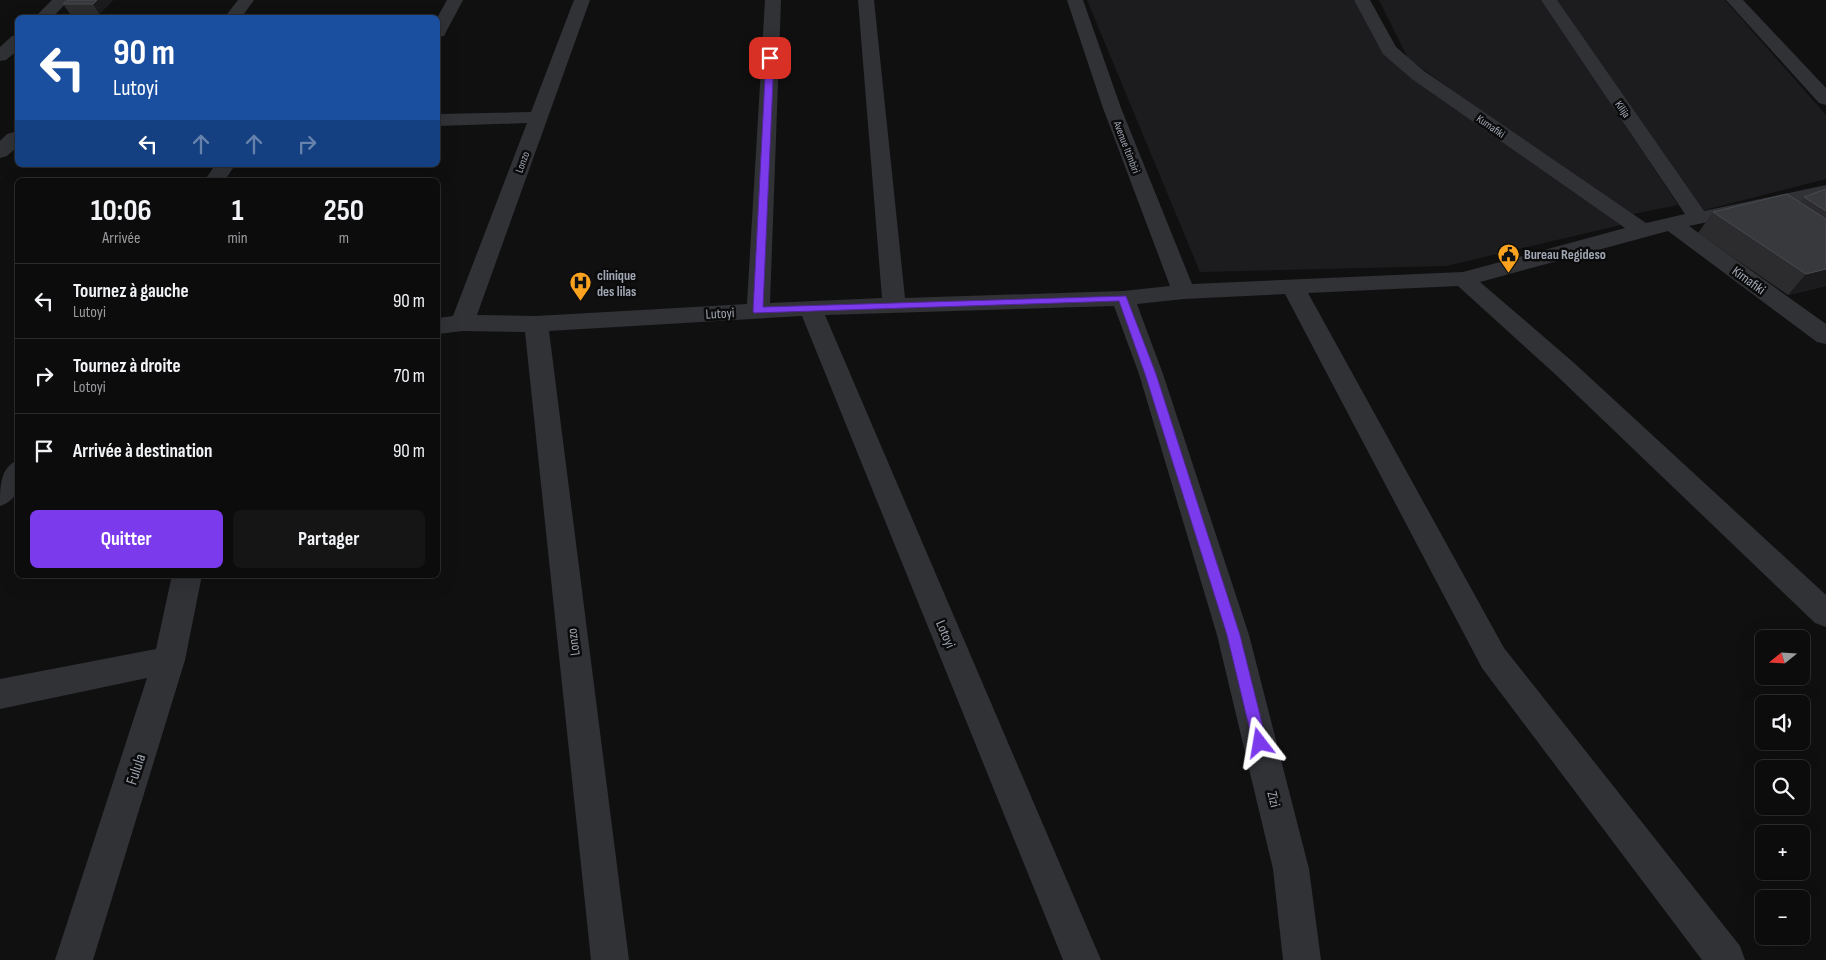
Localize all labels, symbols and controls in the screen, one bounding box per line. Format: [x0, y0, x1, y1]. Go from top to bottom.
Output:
text: 90 m [113, 32, 175, 75]
icon: left [30, 35, 95, 100]
pin [749, 37, 791, 79]
icon: arrive [756, 44, 784, 72]
text: Lutoyi [113, 75, 158, 102]
street label: Kilija [1612, 98, 1633, 120]
street label: Kumafiki [1474, 112, 1507, 141]
street label: Avenue Itimbiri [1110, 118, 1142, 175]
icon: left [134, 130, 162, 158]
icon: ahead [187, 130, 215, 158]
icon: ahead [240, 130, 268, 158]
icon: right [293, 130, 321, 158]
street label: Lonzo [513, 149, 532, 175]
text: 10:06 [91, 193, 152, 229]
text: 1 [232, 193, 243, 229]
text: 250 [324, 193, 364, 229]
text: Arrivée [102, 229, 140, 248]
text: min [228, 229, 248, 248]
text: m [339, 229, 349, 248]
public building icon: Bureau Regideso [1496, 242, 1520, 273]
place label: Bureau Regideso [1524, 246, 1606, 263]
street label: Kimafiki [1729, 263, 1769, 298]
place label: clinique des lilas [597, 267, 636, 300]
hospital icon: clinique des lilas [569, 271, 593, 302]
text: Tournez à gauche [73, 280, 189, 303]
icon: left [30, 287, 58, 315]
text: 90 m [393, 290, 425, 313]
text: Lutoyi [73, 303, 106, 322]
street label: Lutoyi [705, 304, 735, 323]
text: Tournez à droite [73, 355, 181, 378]
icon: right [30, 362, 58, 390]
text: 70 m [394, 365, 425, 388]
text: Lotoyi [73, 378, 106, 397]
icon: arrive [30, 437, 58, 465]
text: Arrivée à destination [73, 440, 213, 463]
text: 90 m [393, 440, 425, 463]
button: Quitter [30, 510, 223, 568]
button: Partager [233, 510, 425, 568]
street label: Lotoyi [932, 618, 959, 651]
street label: Lonzo [563, 627, 584, 657]
north arrow [1755, 630, 1810, 685]
map controls [1755, 630, 1810, 945]
button: sound [1755, 695, 1810, 750]
position arrow [1233, 716, 1285, 768]
street label: Fulula [123, 752, 150, 787]
button: search [1755, 760, 1810, 815]
street label: Zizi [1263, 789, 1284, 809]
button: + [1755, 825, 1810, 880]
button: − [1755, 890, 1810, 945]

